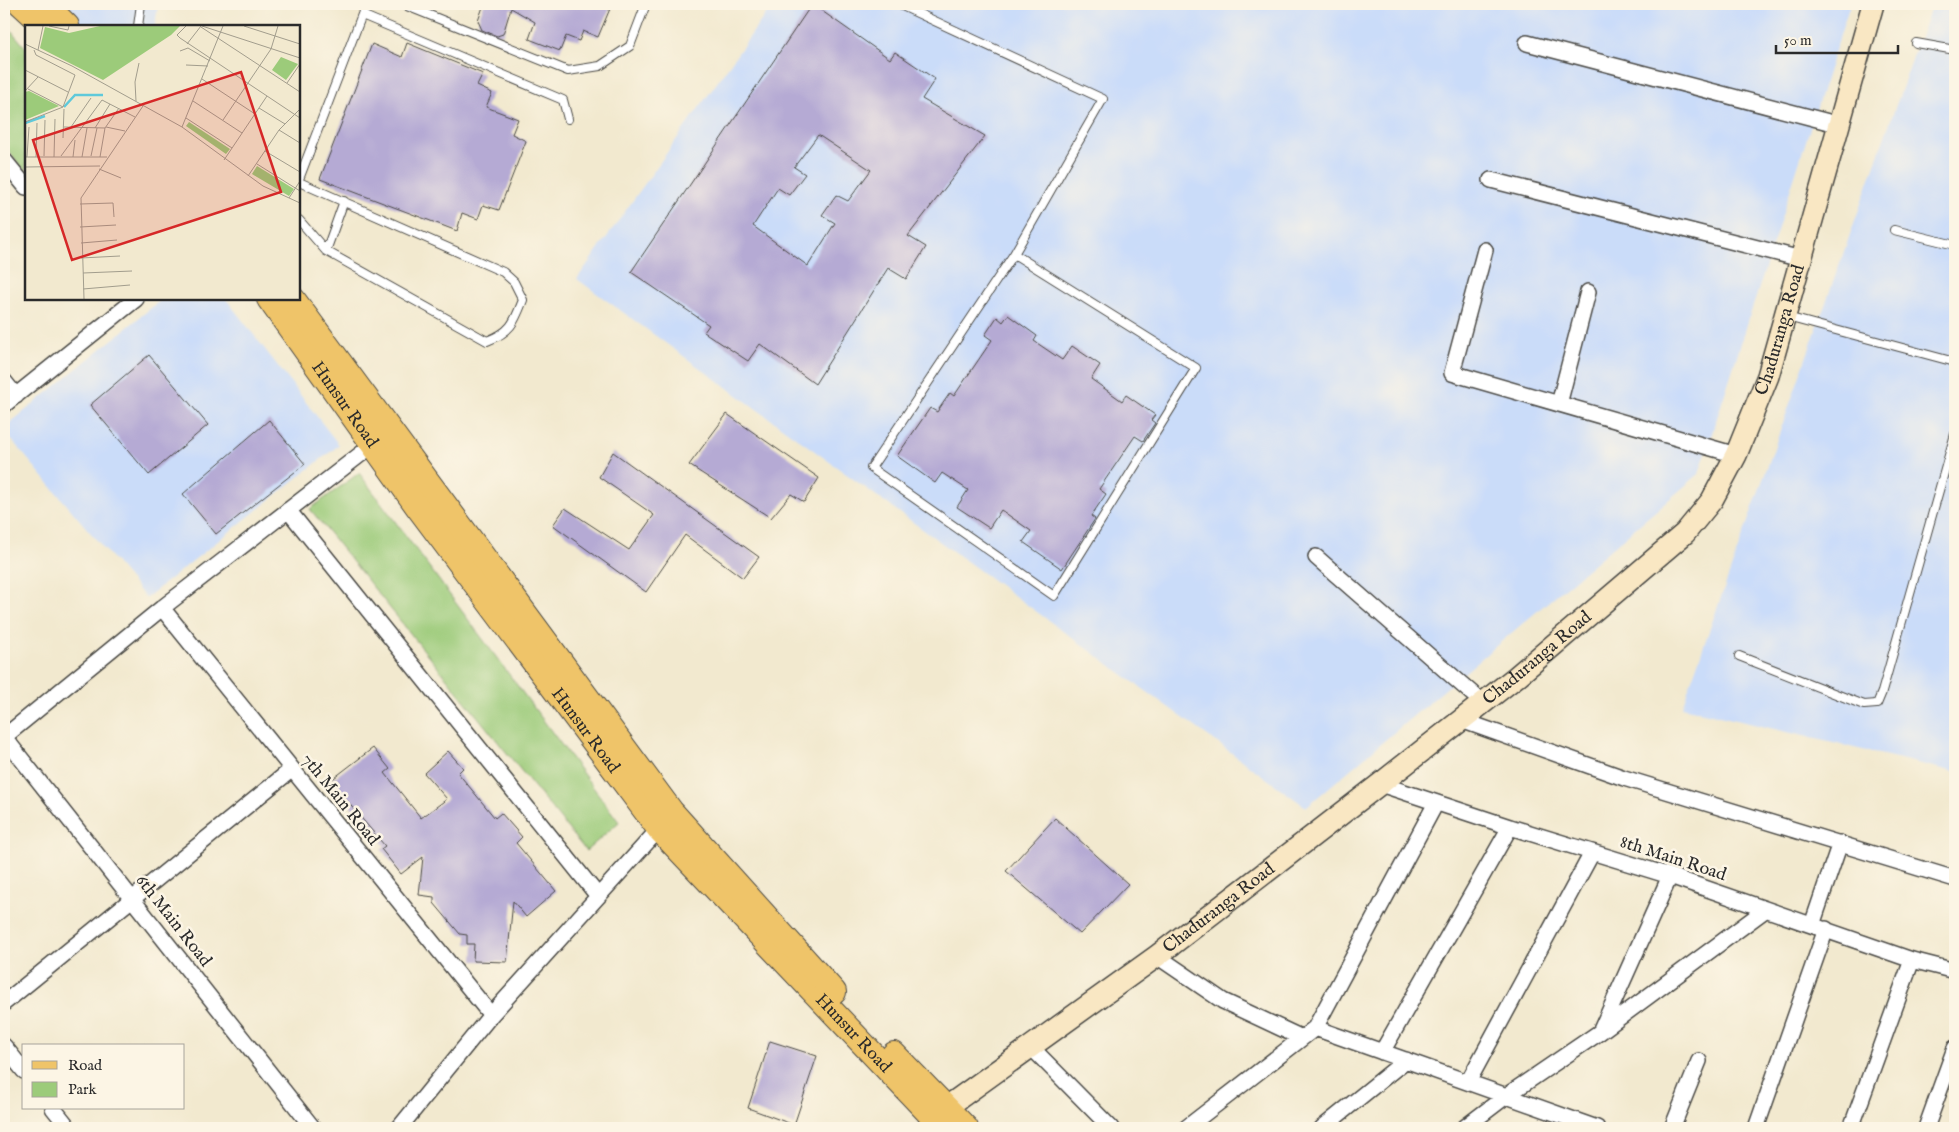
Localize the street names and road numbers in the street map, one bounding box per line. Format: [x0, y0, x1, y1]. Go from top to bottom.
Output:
street label: Chaduranga Road [1750, 262, 1810, 399]
street label: Hunsur Road [306, 357, 384, 453]
street label: Chaduranga Road [1478, 606, 1597, 710]
street label: Hunsur Road [546, 683, 625, 778]
street label: 7th Main Road [296, 749, 384, 851]
street label: 8th Main Road [1617, 831, 1729, 887]
street label: Chaduranga Road [1158, 858, 1280, 959]
street label: 6th Main Road [130, 870, 216, 972]
street label: Hunsur Road [810, 989, 897, 1078]

